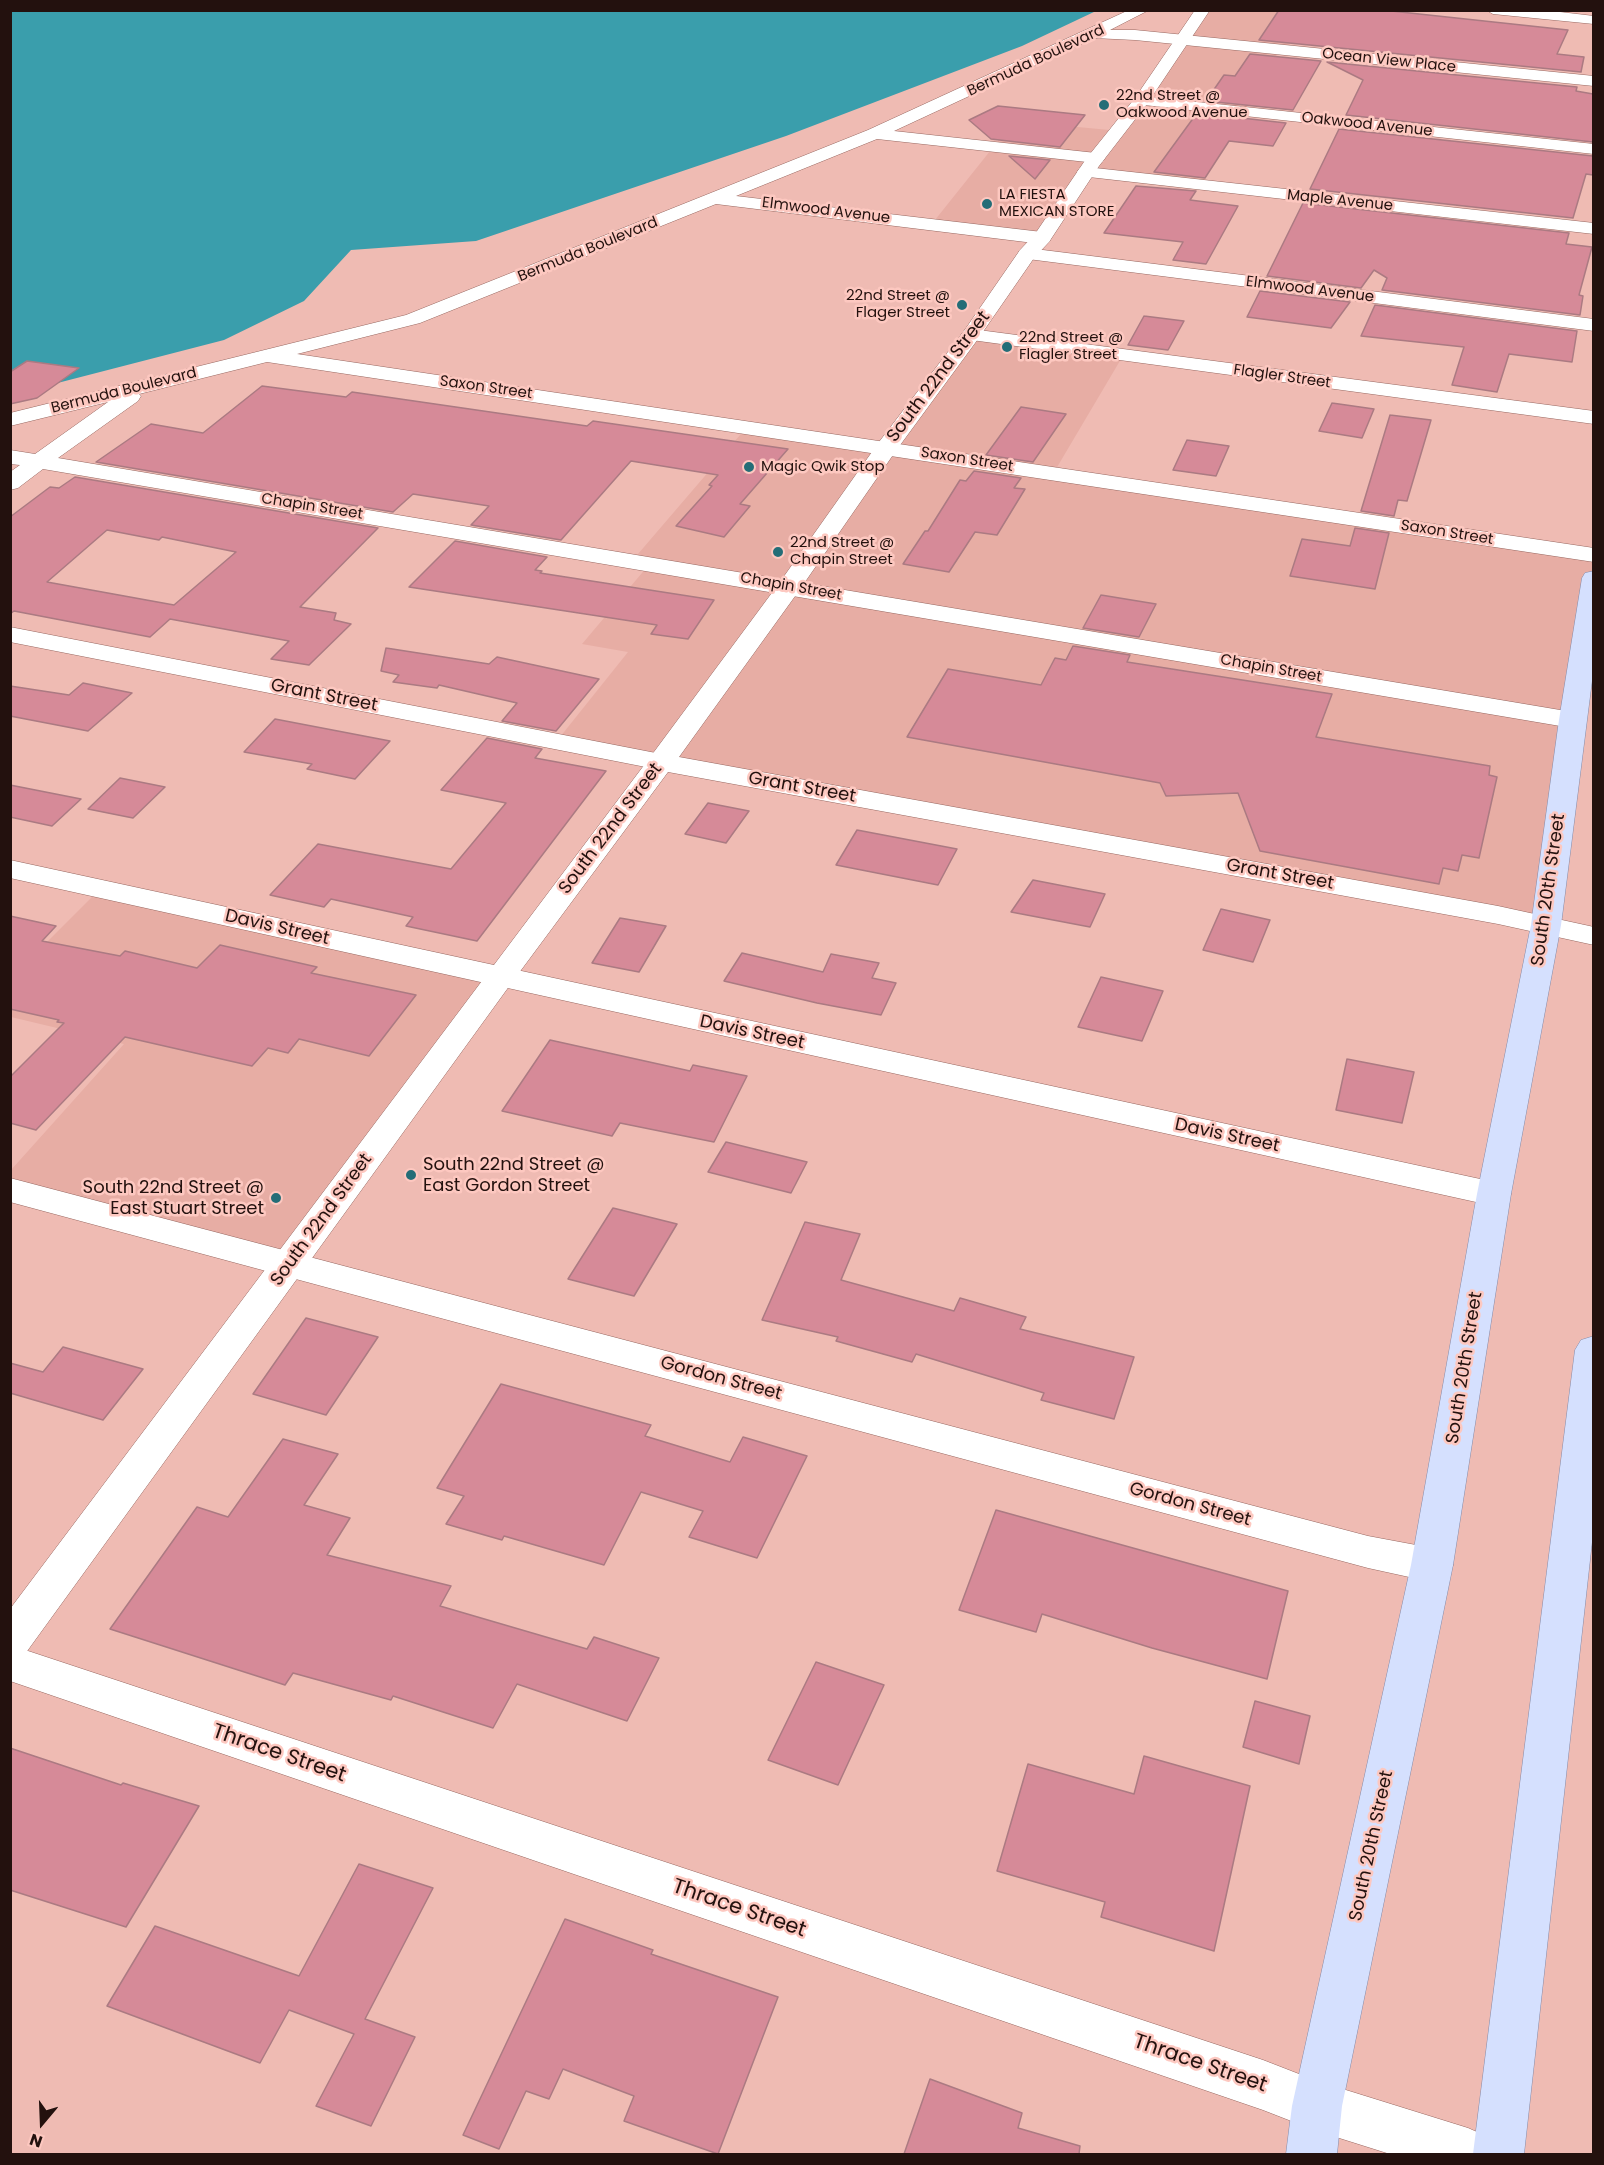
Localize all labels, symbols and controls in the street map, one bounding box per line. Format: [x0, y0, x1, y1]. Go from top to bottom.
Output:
street label: Bermuda Boulevard [965, 21, 1107, 101]
street label: Ocean View Place [1321, 45, 1457, 77]
place label: 22nd Street @ Oakwood Avenue [1116, 87, 1248, 122]
marker: 22nd Street @ Oakwood Avenue [1097, 98, 1111, 112]
street label: Oakwood Avenue [1301, 109, 1433, 141]
place label: LA FIESTA MEXICAN STORE [999, 186, 1114, 221]
street label: Maple Avenue [1286, 186, 1394, 216]
street label: Elmwood Avenue [761, 194, 891, 228]
marker: LA FIESTA MEXICAN STORE [980, 197, 994, 211]
street label: Bermuda Boulevard [516, 214, 660, 286]
street label: Elmwood Avenue [1245, 273, 1375, 307]
place label: 22nd Street @ Flager Street [846, 287, 950, 322]
marker: 22nd Street @ Flager Street [955, 298, 969, 312]
street label: South 22nd Street [883, 307, 995, 447]
place label: 22nd Street @ Flagler Street [1019, 329, 1123, 364]
marker: 22nd Street @ Flagler Street [1000, 340, 1014, 354]
street label: Flagler Street [1232, 361, 1332, 393]
street label: Bermuda Boulevard [49, 364, 199, 418]
street label: Saxon Street [439, 373, 533, 403]
street label: Saxon Street [920, 444, 1014, 476]
place label: Magic Qwik Stop [761, 458, 885, 476]
marker: Magic Qwik Stop [742, 460, 756, 474]
street label: Chapin Street [260, 490, 364, 524]
street label: Saxon Street [1400, 517, 1494, 549]
place label: 22nd Street @ Chapin Street [790, 534, 894, 569]
marker: 22nd Street @ Chapin Street [771, 545, 785, 559]
street label: Chapin Street [739, 569, 843, 605]
street label: Chapin Street [1219, 651, 1323, 687]
street label: Grant Street [269, 675, 379, 717]
street label: South 22nd Street [555, 759, 667, 899]
street label: Grant Street [747, 768, 857, 808]
street label: South 20th Street [1528, 812, 1570, 968]
street label: Grant Street [1225, 855, 1335, 895]
street label: Davis Street [223, 906, 331, 950]
street label: Davis Street [698, 1011, 806, 1055]
street label: Davis Street [1173, 1114, 1281, 1158]
street label: South 22nd Street [267, 1150, 377, 1290]
place label: South 22nd Street @ East Gordon Street [423, 1154, 604, 1196]
marker: South 22nd Street @ East Gordon Street [404, 1168, 418, 1182]
place label: South 22nd Street @ East Stuart Street [83, 1177, 264, 1220]
marker: South 22nd Street @ East Stuart Street [269, 1191, 283, 1205]
street label: South 20th Street [1442, 1290, 1488, 1446]
street label: Gordon Street [658, 1352, 784, 1406]
street label: Gordon Street [1127, 1478, 1253, 1532]
street label: Thrace Street [209, 1719, 349, 1789]
street label: South 20th Street [1345, 1769, 1399, 1923]
street label: Thrace Street [669, 1874, 809, 1944]
street label: Thrace Street [1130, 2029, 1270, 2099]
north arrow [12, 2093, 72, 2153]
text: N [27, 2128, 45, 2153]

